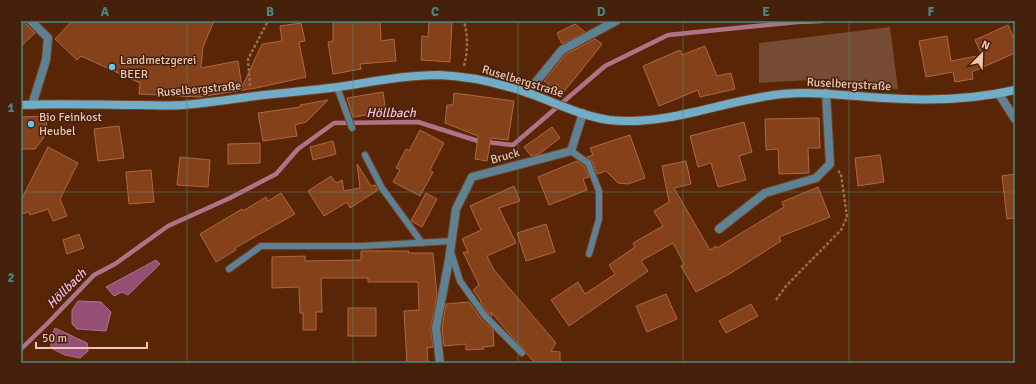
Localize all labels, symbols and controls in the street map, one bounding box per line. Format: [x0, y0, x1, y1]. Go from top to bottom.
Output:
text: A [101, 4, 110, 20]
text: B [266, 4, 274, 20]
text: C [431, 4, 439, 20]
text: D [597, 4, 606, 20]
text: E [762, 4, 770, 20]
text: F [928, 4, 935, 20]
north arrow [962, 34, 1002, 74]
text: N [980, 38, 992, 53]
place label: Landmetzgerei BEER [120, 53, 196, 82]
marker: Landmetzgerei BEER [107, 62, 117, 72]
street label: Ruselbergstraße [480, 62, 566, 101]
street label: Ruselbergstraße [806, 75, 892, 94]
street label: Ruselbergstraße [156, 78, 242, 101]
text: 1 [7, 100, 15, 116]
water label: Höllbach [366, 105, 417, 121]
place label: Bio Feinkost Heubel [39, 110, 102, 139]
marker: Bio Feinkost Heubel [26, 119, 36, 129]
street label: Bruck [489, 145, 521, 168]
water label: Höllbach [43, 265, 91, 312]
text: 2 [7, 270, 15, 286]
scale bar [36, 324, 147, 350]
text: 50 m [42, 331, 67, 346]

